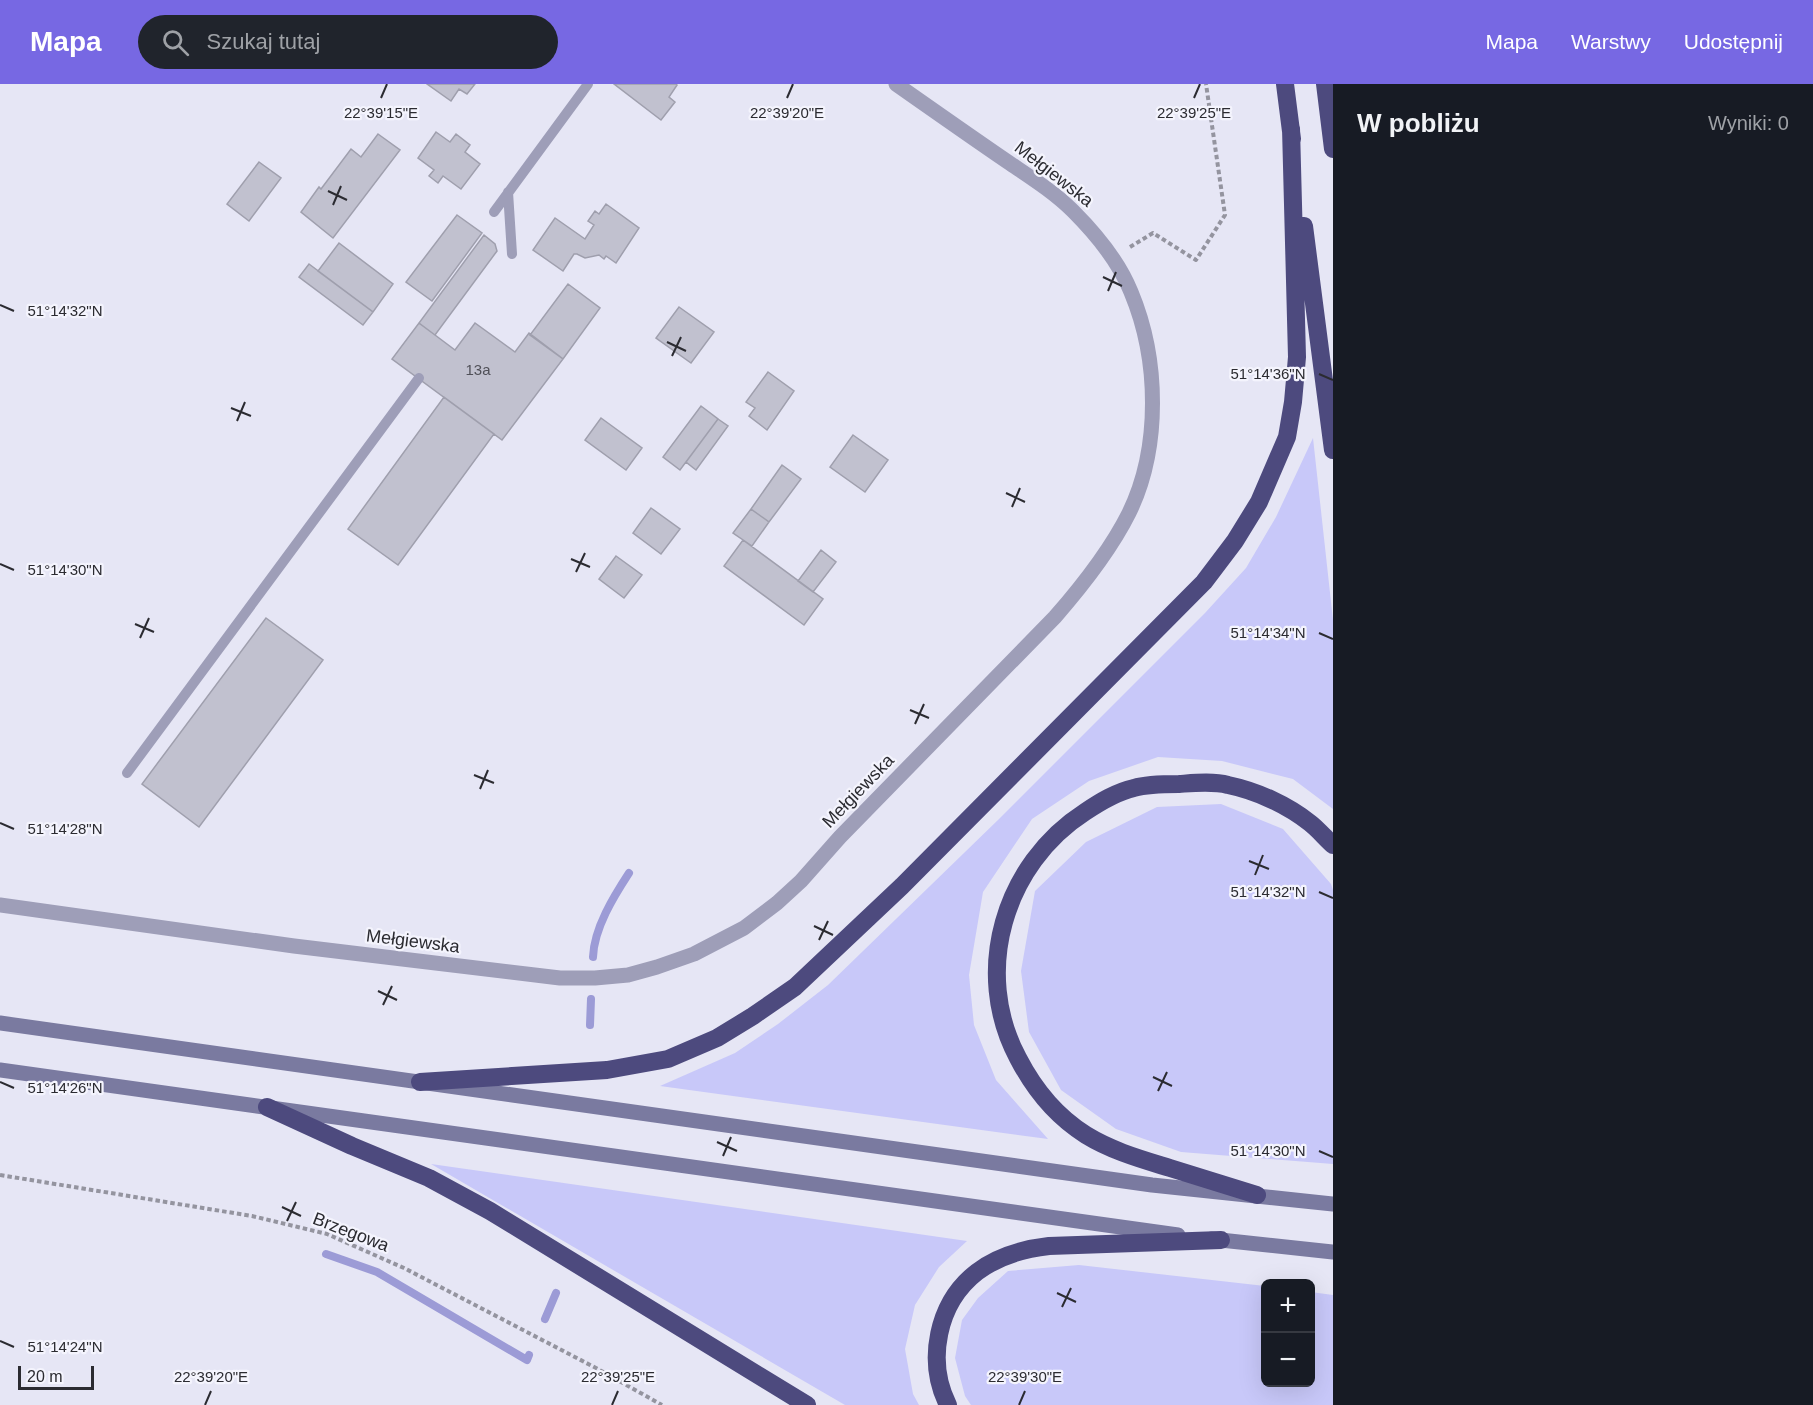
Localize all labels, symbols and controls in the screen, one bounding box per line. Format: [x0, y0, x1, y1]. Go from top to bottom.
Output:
search box [138, 15, 558, 69]
text: Mapa [30, 26, 102, 57]
icon: search [159, 26, 192, 59]
text: Szukaj tutaj [207, 29, 320, 54]
text: Mapa [1486, 30, 1538, 53]
text: Warstwy [1571, 30, 1651, 53]
text: Udostępnij [1684, 30, 1783, 53]
text: 22°39'15"E [344, 104, 418, 121]
text: 22°39'20"E [750, 104, 824, 121]
text: 22°39'25"E [1157, 104, 1231, 121]
text: W pobliżu [1357, 108, 1480, 138]
text: Wyniki: 0 [1708, 112, 1789, 134]
street label: Mełgiewska [1011, 137, 1098, 211]
text: 51°14'32"N [27, 302, 103, 319]
house number: 13a [465, 361, 491, 378]
text: 51°14'36"N [1230, 365, 1306, 382]
text: 51°14'30"N [27, 561, 103, 578]
text: 51°14'34"N [1230, 624, 1306, 641]
street label: Mełgiewska [818, 750, 899, 832]
text: 51°14'28"N [27, 820, 103, 837]
text: 51°14'32"N [1230, 883, 1306, 900]
street label: Mełgiewska [365, 925, 462, 957]
text: 51°14'26"N [27, 1079, 103, 1096]
text: 51°14'30"N [1230, 1142, 1306, 1159]
street label: Brzegowa [310, 1208, 393, 1256]
map controls [1261, 1279, 1315, 1387]
button: + [1261, 1279, 1315, 1333]
button: − [1261, 1333, 1315, 1387]
text: 51°14'24"N [27, 1338, 103, 1355]
scale bar [18, 1363, 94, 1390]
text: 20 m [27, 1368, 63, 1385]
text: 22°39'20"E [174, 1368, 248, 1385]
text: 22°39'25"E [581, 1368, 655, 1385]
text: 22°39'30"E [988, 1368, 1062, 1385]

